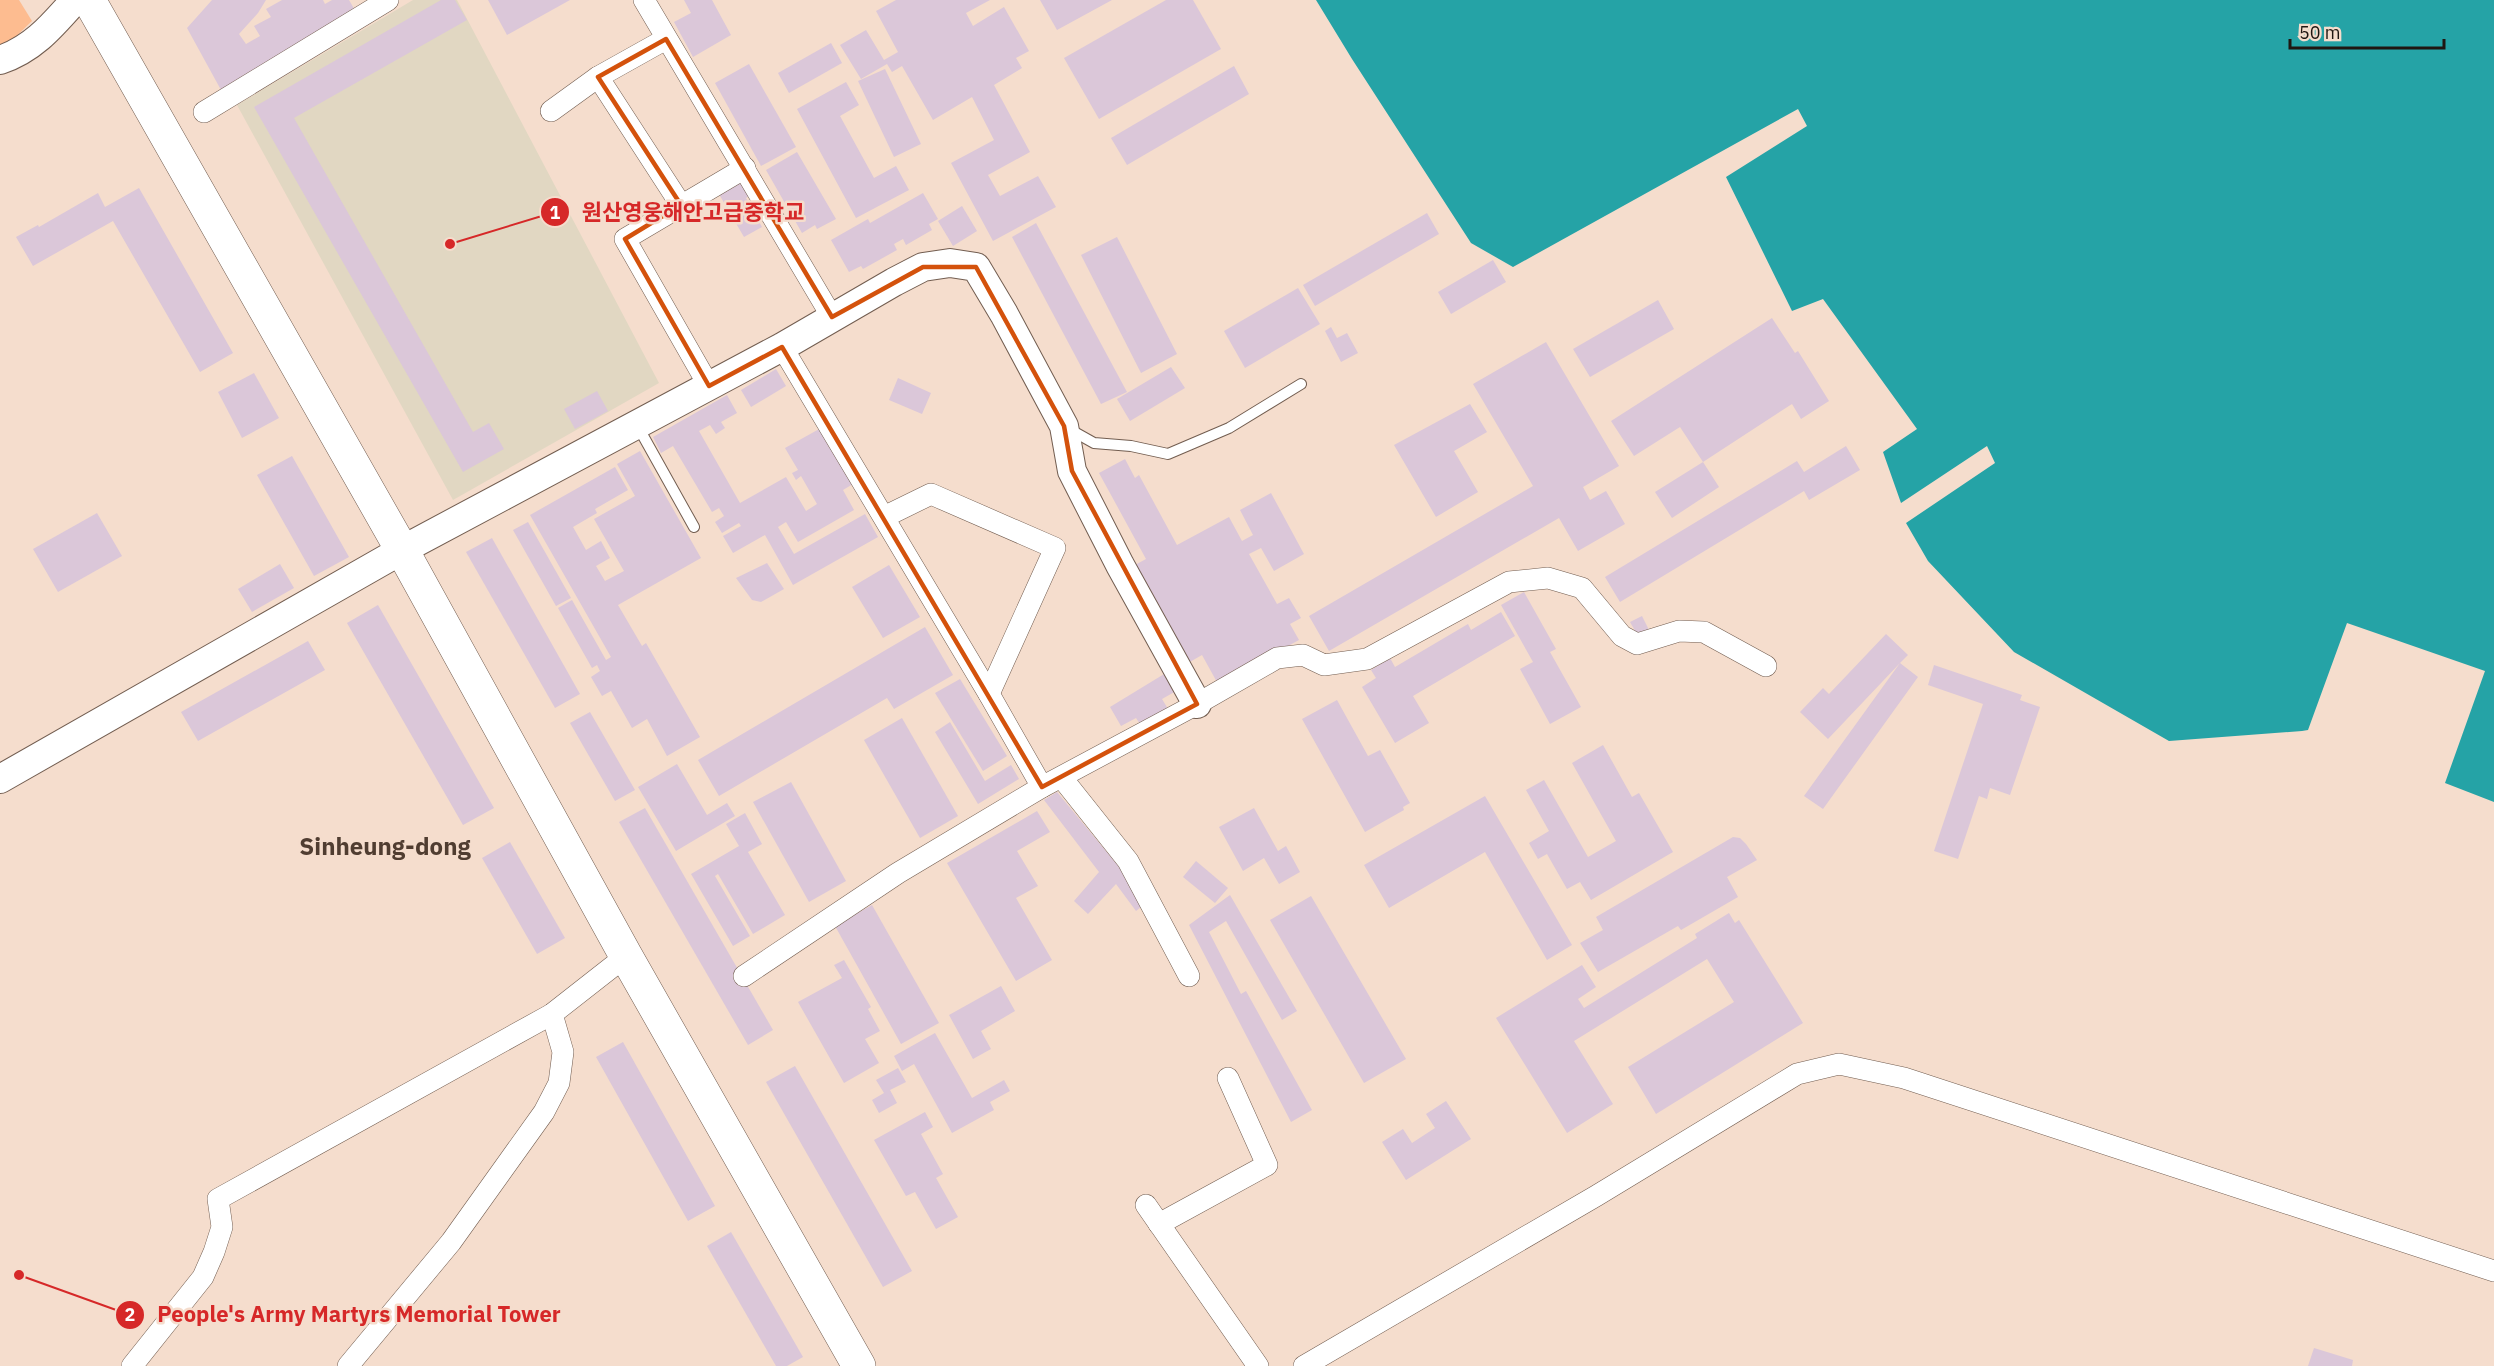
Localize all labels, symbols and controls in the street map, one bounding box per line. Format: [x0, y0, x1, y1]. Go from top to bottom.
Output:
scale bar [2290, 12, 2444, 50]
text: 50 m [2299, 21, 2341, 44]
callout: 원산영웅해안고급중학교 [540, 192, 817, 232]
text: 원산영웅해안고급중학교 [582, 197, 804, 226]
text: 1 [550, 201, 561, 224]
district label: Sinheung-dong [299, 830, 471, 862]
callout: People's Army Martyrs Memorial Tower [115, 1295, 572, 1335]
text: People's Army Martyrs Memorial Tower [157, 1299, 561, 1328]
text: 2 [125, 1303, 135, 1326]

